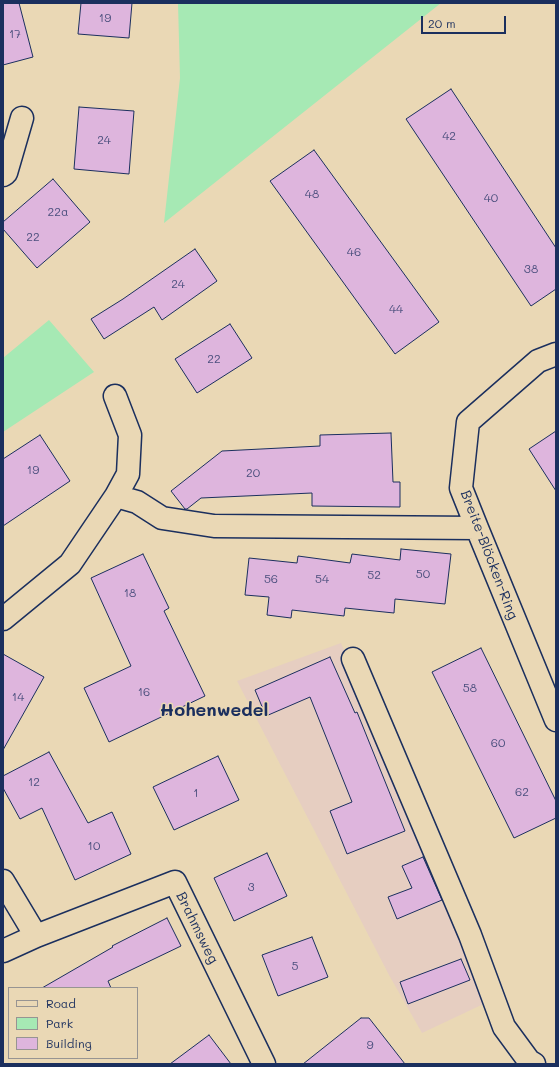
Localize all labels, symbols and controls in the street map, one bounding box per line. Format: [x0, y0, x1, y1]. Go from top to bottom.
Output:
scale bar [423, 8, 508, 34]
house number: 19 [99, 11, 111, 25]
text: 20 m [428, 15, 456, 31]
house number: 17 [9, 27, 21, 41]
house number: 42 [442, 129, 456, 143]
house number: 24 [97, 133, 111, 147]
house number: 48 [305, 187, 319, 201]
house number: 40 [484, 191, 498, 205]
house number: 22a [48, 205, 68, 219]
house number: 22 [26, 230, 40, 244]
house number: 46 [347, 245, 361, 259]
house number: 38 [524, 262, 538, 276]
house number: 24 [171, 277, 185, 291]
house number: 44 [389, 302, 403, 316]
house number: 22 [207, 352, 221, 366]
house number: 19 [27, 463, 39, 477]
house number: 20 [246, 466, 260, 480]
street label: Breite-Blöcken-Ring [457, 488, 521, 622]
house number: 50 [416, 567, 430, 581]
house number: 52 [367, 568, 381, 582]
house number: 56 [264, 572, 278, 586]
house number: 54 [315, 572, 329, 586]
house number: 18 [124, 586, 136, 600]
house number: 58 [463, 681, 477, 695]
house number: 16 [138, 685, 150, 699]
house number: 14 [12, 690, 24, 704]
district label: Hohenwedel [160, 699, 268, 721]
house number: 60 [491, 736, 505, 750]
house number: 12 [28, 775, 40, 789]
house number: 62 [515, 785, 529, 799]
house number: 1 [193, 786, 199, 800]
house number: 10 [88, 839, 100, 853]
house number: 3 [247, 880, 255, 894]
street label: Brahmsweg [172, 889, 222, 967]
house number: 5 [292, 959, 298, 973]
legend [8, 987, 138, 1059]
text: Road [46, 995, 76, 1011]
text: Park [46, 1015, 73, 1031]
text: Building [46, 1035, 92, 1051]
house number: 9 [366, 1038, 374, 1052]

